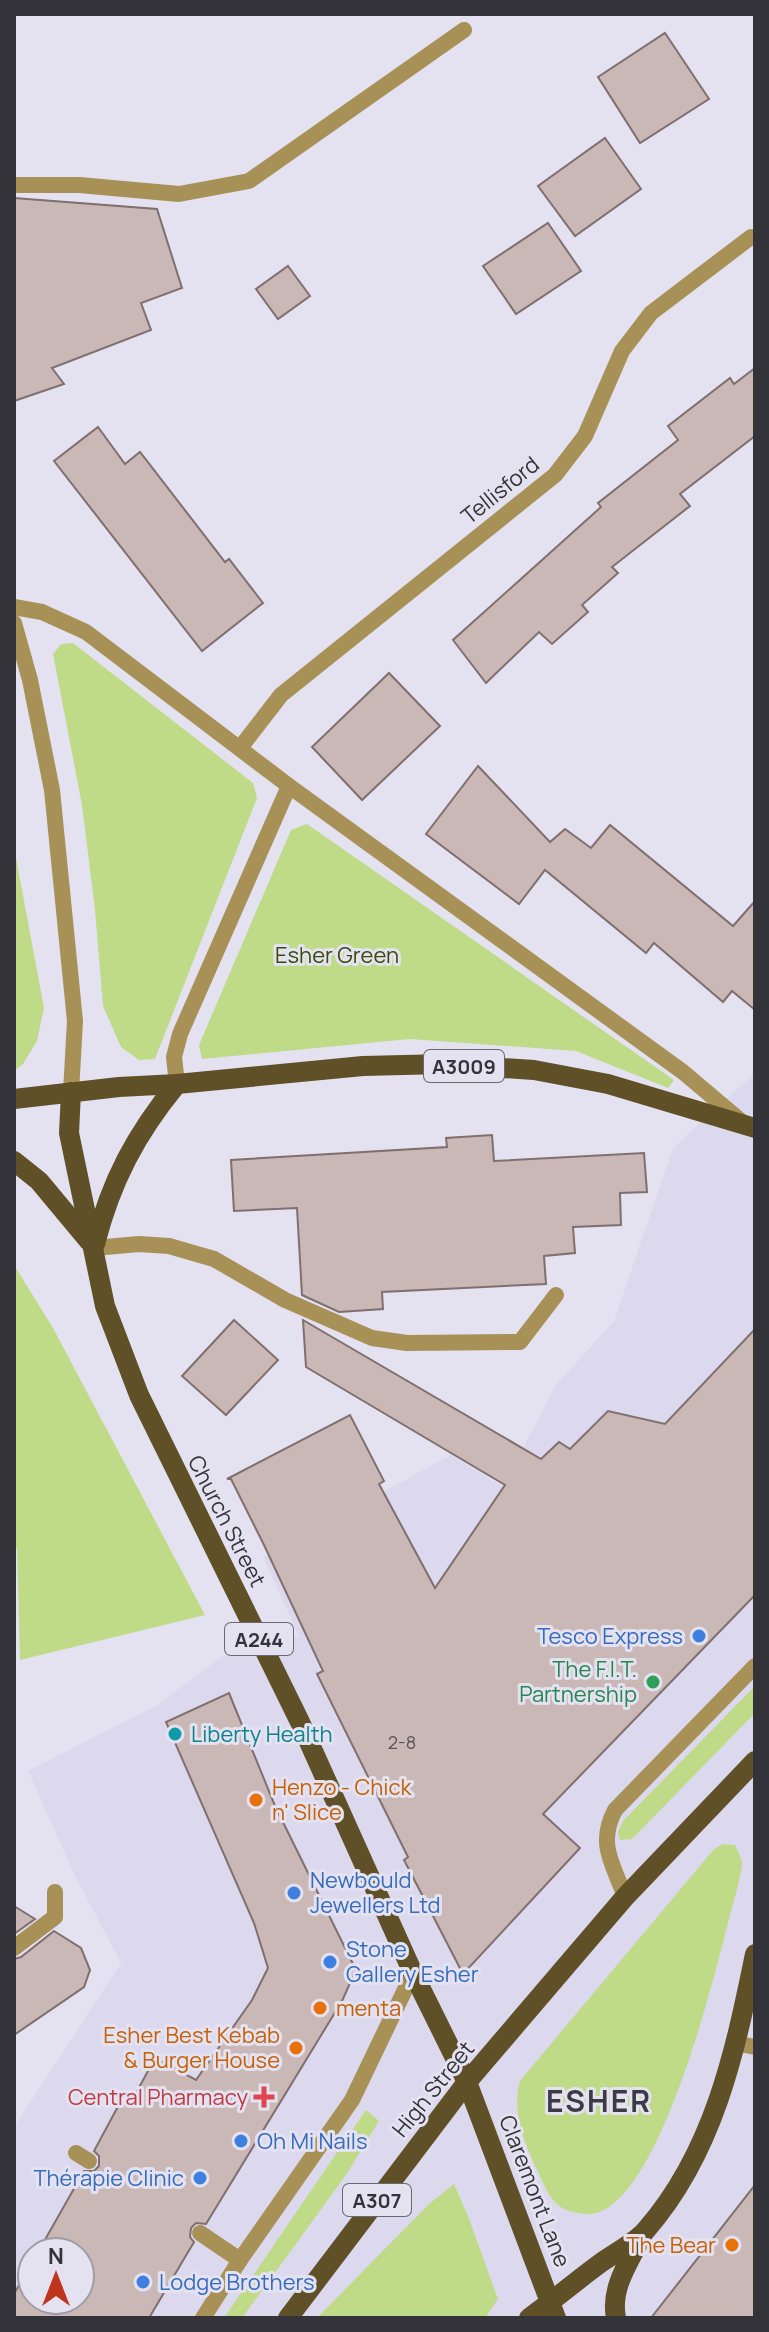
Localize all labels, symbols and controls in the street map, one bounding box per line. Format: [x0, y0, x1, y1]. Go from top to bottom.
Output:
street label: Tellisford [455, 449, 545, 531]
park label: Esher Green [275, 940, 399, 970]
road number: A3009 [424, 1050, 504, 1082]
street label: Church Street [181, 1450, 273, 1592]
place label: Tesco Express [537, 1621, 683, 1651]
road number: A244 [225, 1623, 293, 1655]
marker: Tesco Express [690, 1627, 708, 1645]
place label: The F.I.T. Partnership [519, 1654, 637, 1709]
marker: The F.I.T. Partnership [644, 1673, 662, 1691]
place label: Liberty Health [191, 1719, 333, 1749]
marker: Liberty Health [166, 1725, 184, 1743]
house number: 2-8 [388, 1730, 416, 1754]
place label: Henzo - Chick n' Slice [272, 1772, 413, 1827]
marker: Henzo - Chick n' Slice [247, 1791, 265, 1809]
place label: Newbould Jewellers Ltd [310, 1865, 441, 1920]
marker: Newbould Jewellers Ltd [285, 1884, 303, 1902]
place label: Stone Gallery Esher [346, 1934, 479, 1989]
marker: Stone Gallery Esher [321, 1953, 339, 1971]
place label: menta [336, 1993, 401, 2023]
marker: menta [311, 1999, 329, 2017]
place label: Esher Best Kebab & Burger House [103, 2020, 280, 2075]
street label: High Street [385, 2035, 481, 2143]
marker: Esher Best Kebab & Burger House [287, 2039, 305, 2057]
district label: ESHER [546, 2080, 652, 2121]
place label: Central Pharmacy [68, 2082, 248, 2112]
marker: Central Pharmacy [255, 2088, 273, 2106]
street label: Claremont Lane [492, 2111, 578, 2271]
place label: Oh Mi Nails [257, 2126, 368, 2156]
marker: Oh Mi Nails [232, 2132, 250, 2150]
place label: Thérapie Clinic [33, 2163, 184, 2193]
marker: Thérapie Clinic [191, 2169, 209, 2187]
road number: A307 [343, 2184, 411, 2216]
place label: The Bear [626, 2230, 716, 2260]
north arrow [16, 2236, 96, 2316]
marker: The Bear [723, 2236, 741, 2254]
text: N [48, 2241, 64, 2271]
place label: Lodge Brothers [159, 2267, 315, 2297]
marker: Lodge Brothers [134, 2273, 152, 2291]

